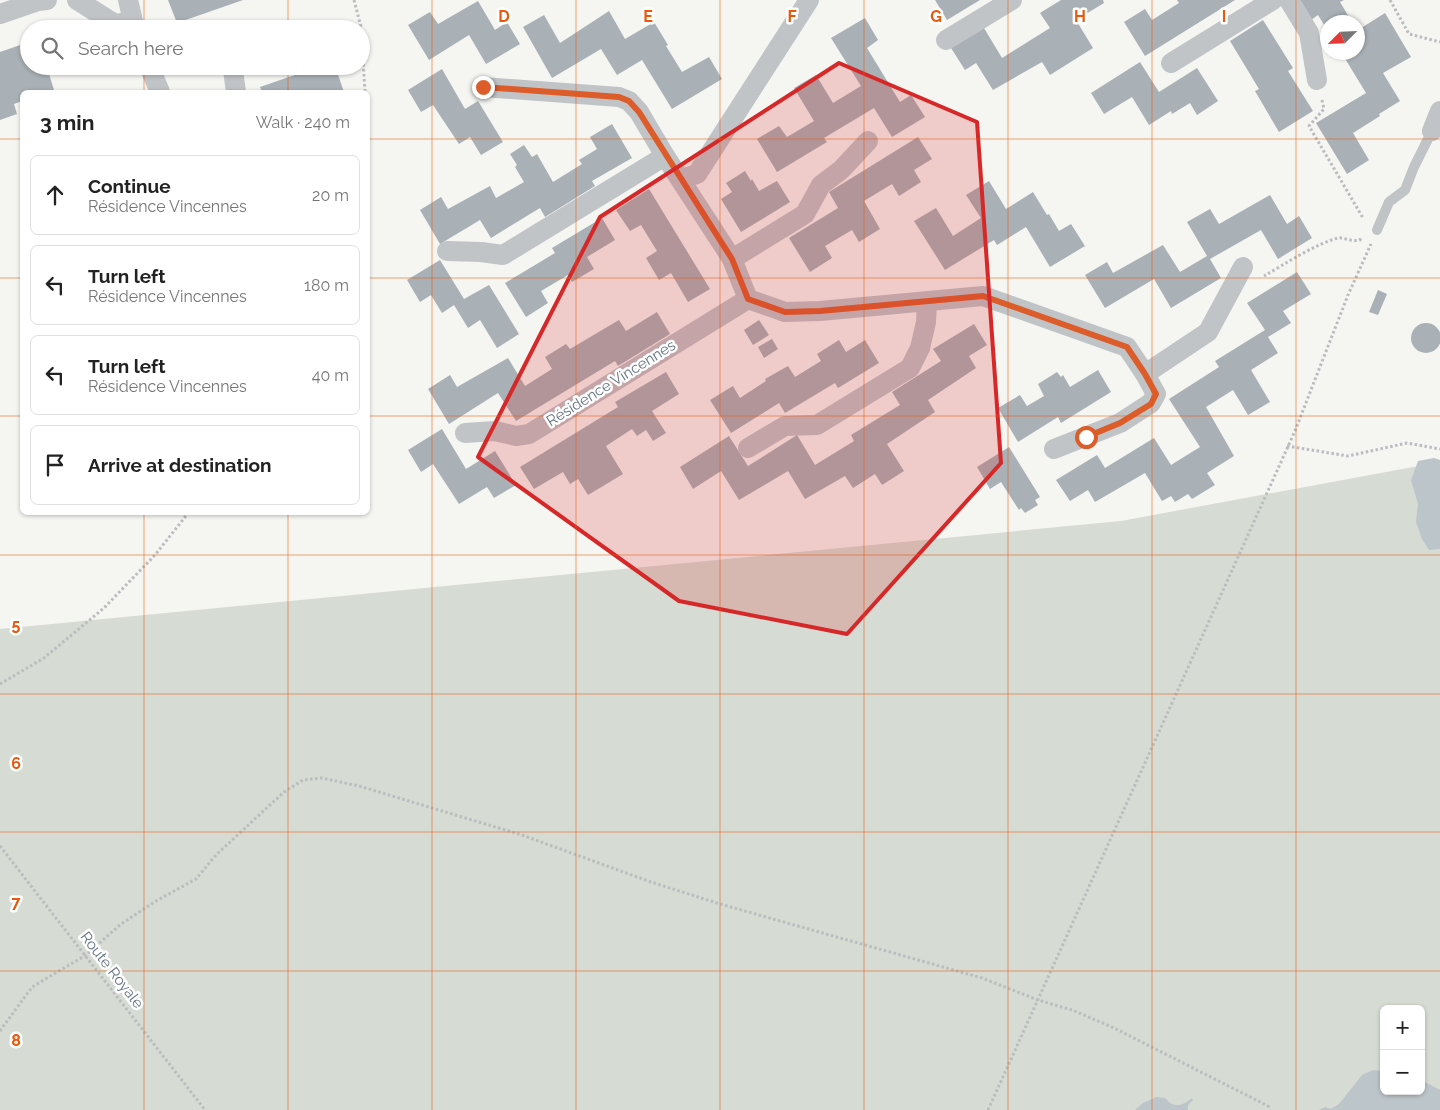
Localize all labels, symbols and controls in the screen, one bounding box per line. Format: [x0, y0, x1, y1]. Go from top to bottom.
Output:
text: D [498, 7, 510, 26]
text: E [643, 7, 653, 26]
text: F [787, 7, 797, 26]
text: G [930, 7, 942, 26]
text: H [1074, 7, 1086, 26]
text: I [1222, 7, 1226, 26]
north arrow [1320, 15, 1365, 60]
search box [20, 20, 370, 75]
icon: search [38, 34, 66, 62]
text: Search here [78, 37, 184, 59]
route end [472, 76, 495, 99]
text: 3 min [40, 110, 94, 135]
text: Walk · 240 m [256, 113, 350, 132]
text: Continue [88, 175, 171, 197]
icon: ahead [41, 181, 69, 209]
text: 20 m [312, 186, 349, 205]
text: Résidence Vincennes [88, 197, 247, 216]
text: Turn left [88, 265, 165, 287]
icon: left [41, 271, 69, 299]
text: 180 m [304, 276, 349, 295]
text: Résidence Vincennes [88, 287, 247, 306]
street label: Résidence Vincennes [543, 336, 679, 430]
text: Turn left [88, 355, 165, 377]
icon: left [41, 361, 69, 389]
text: 40 m [312, 366, 349, 385]
text: Résidence Vincennes [88, 377, 247, 396]
route start [1075, 426, 1098, 449]
icon: arrive [41, 451, 69, 479]
text: Arrive at destination [88, 454, 272, 476]
text: 5 [12, 615, 21, 634]
text: 6 [11, 754, 21, 773]
text: 7 [12, 893, 21, 912]
street label: Route Royale [77, 928, 148, 1012]
map controls [1380, 1005, 1425, 1095]
button: + [1380, 1005, 1425, 1050]
text: 8 [11, 1031, 21, 1050]
button: − [1380, 1050, 1425, 1095]

